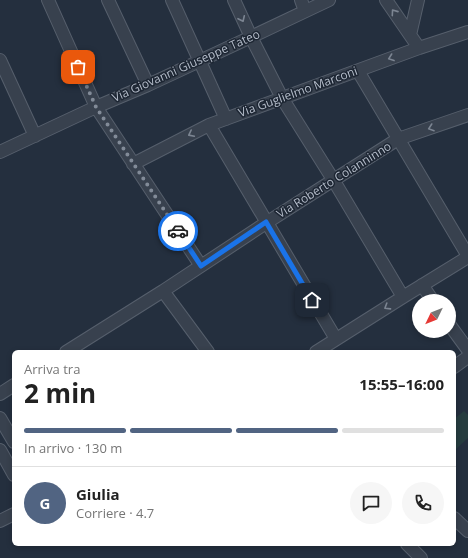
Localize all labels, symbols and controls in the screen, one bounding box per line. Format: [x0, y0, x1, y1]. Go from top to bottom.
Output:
one-way arrow [392, 10, 399, 17]
one-way arrow [237, 14, 245, 22]
street label: Via Giovanni Giuseppe Tateo [109, 25, 262, 106]
pin [61, 50, 95, 84]
one-way arrow [388, 54, 395, 62]
icon: bag [67, 56, 89, 78]
street label: Via Guglielmo Marconi [236, 62, 360, 121]
one-way arrow [428, 123, 435, 132]
one-way arrow [188, 129, 196, 137]
street label: Via Roberto Colanninno [273, 137, 394, 222]
courier [158, 211, 198, 251]
icon: car [167, 220, 189, 242]
pin [295, 283, 329, 317]
icon: home [301, 289, 323, 311]
north arrow [412, 294, 456, 338]
map controls [412, 294, 456, 338]
one-way arrow [384, 302, 391, 310]
text: Arriva tra [24, 360, 80, 378]
text: 15:55–16:00 [359, 374, 444, 394]
text: 2 min [24, 375, 96, 411]
text: In arrivo · 130 m [24, 439, 122, 457]
button: chat [350, 482, 392, 524]
button: phone [402, 482, 444, 524]
text: Giulia [76, 484, 120, 504]
text: G [40, 493, 50, 513]
text: Corriere · 4.7 [76, 504, 154, 522]

